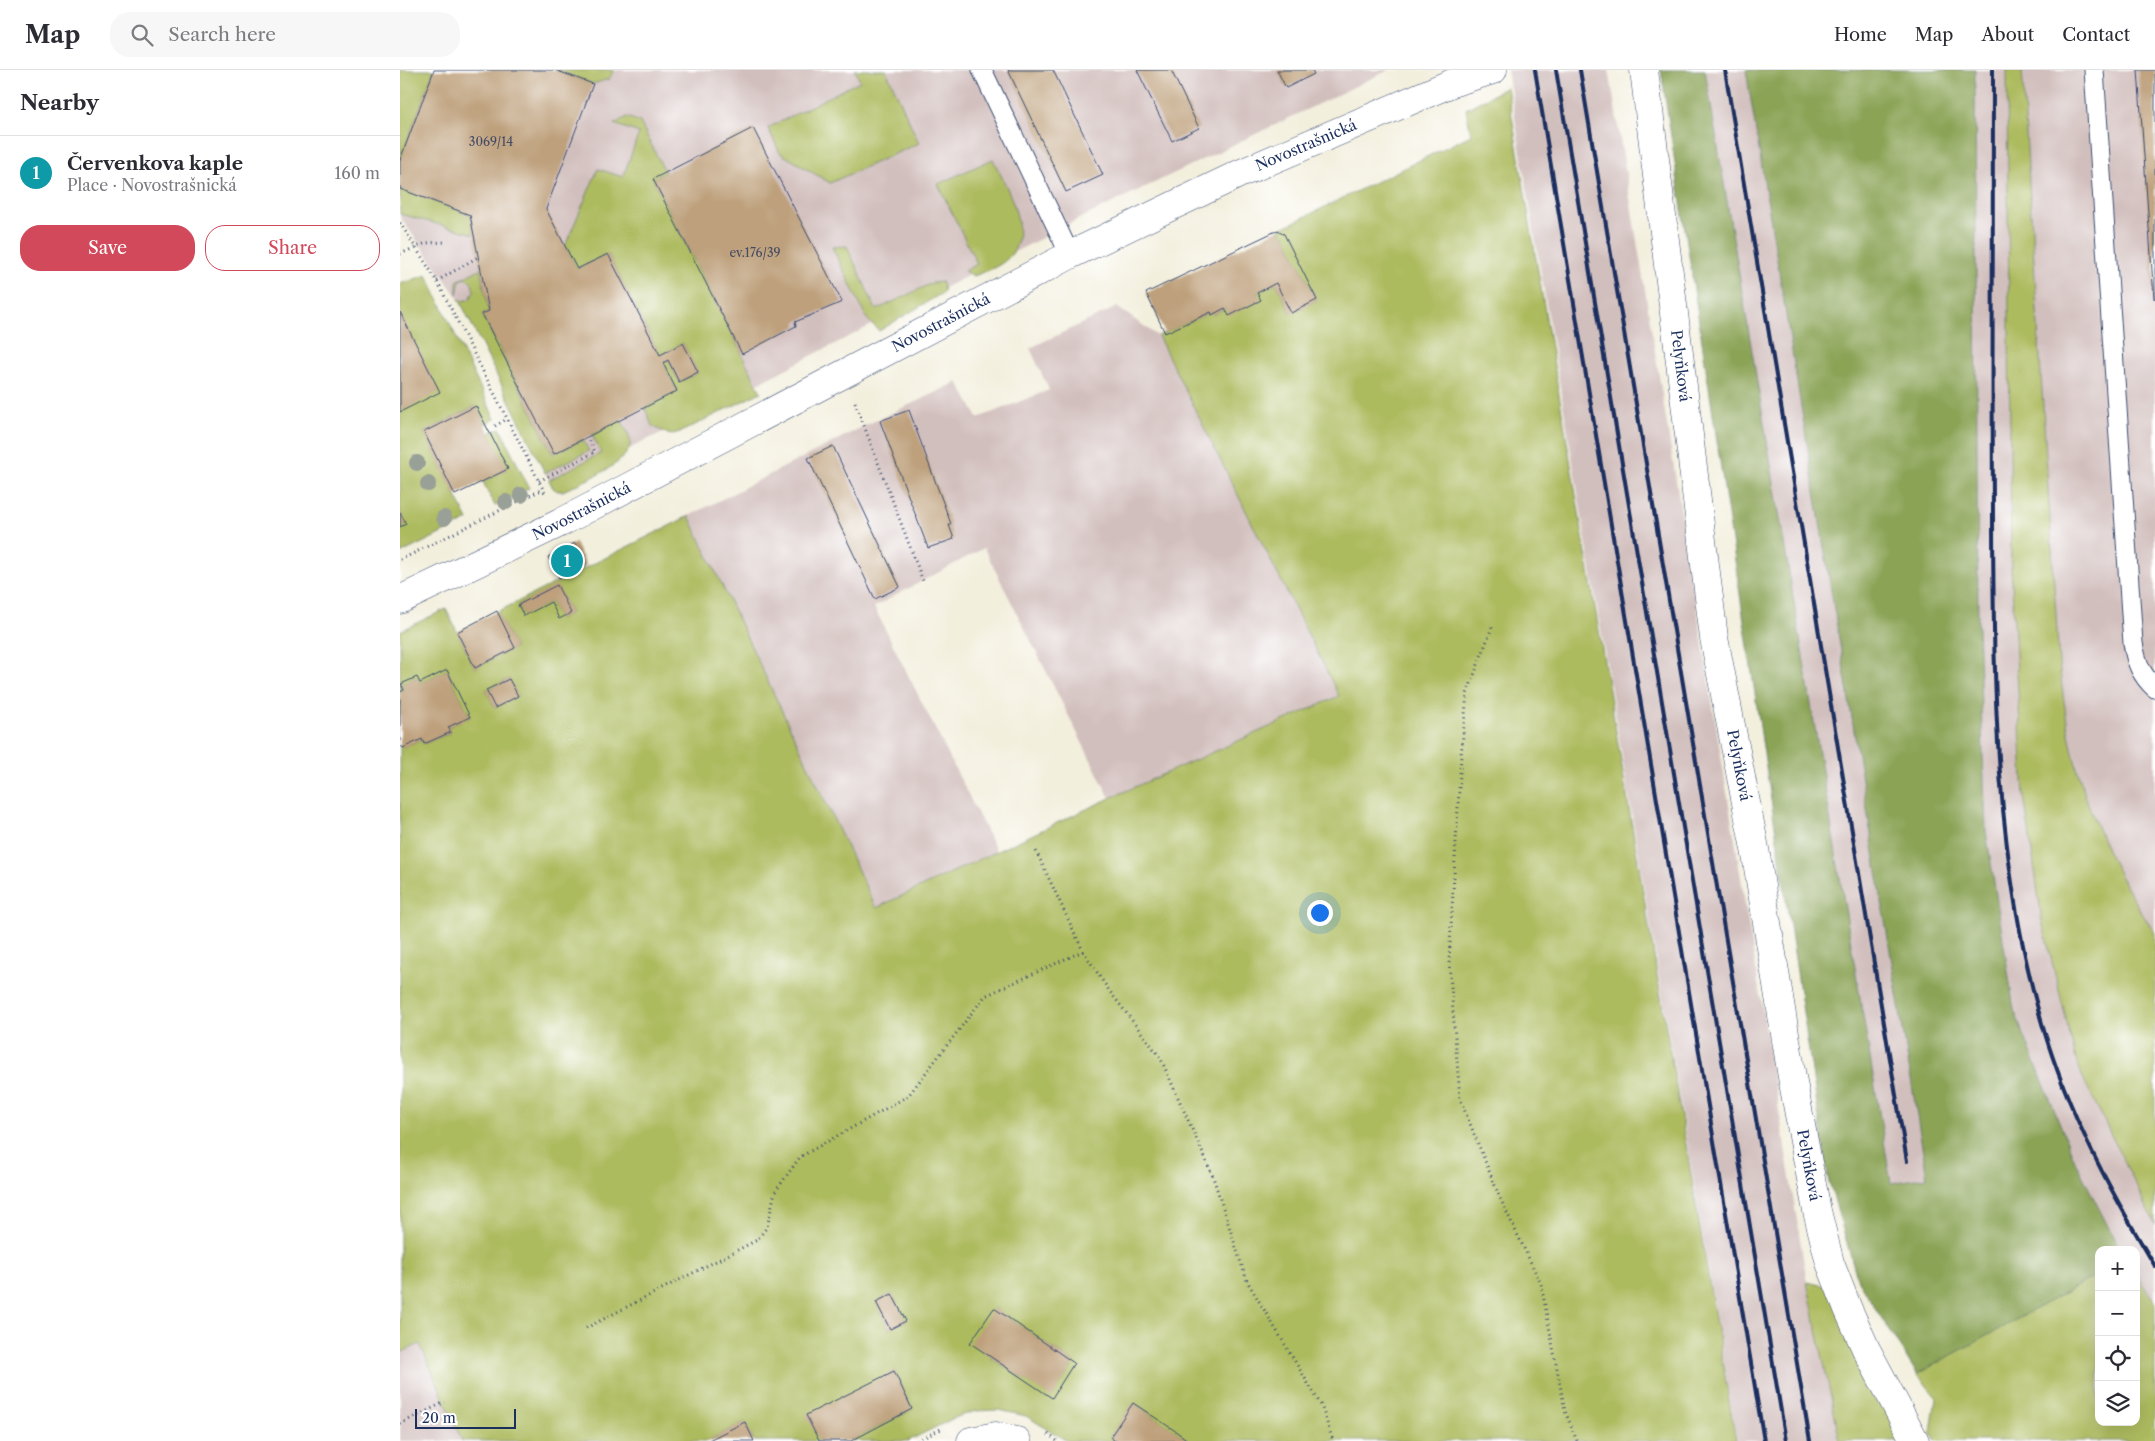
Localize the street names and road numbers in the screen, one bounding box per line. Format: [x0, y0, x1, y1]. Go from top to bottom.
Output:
street label: Novostrašnická [1252, 115, 1359, 175]
street label: Novostrašnická [888, 289, 993, 356]
street label: Pelyňková [1667, 329, 1695, 403]
street label: Novostrašnická [529, 478, 634, 544]
street label: Pelyňková [1723, 728, 1755, 803]
street label: Pelyňková [1793, 1128, 1825, 1203]

